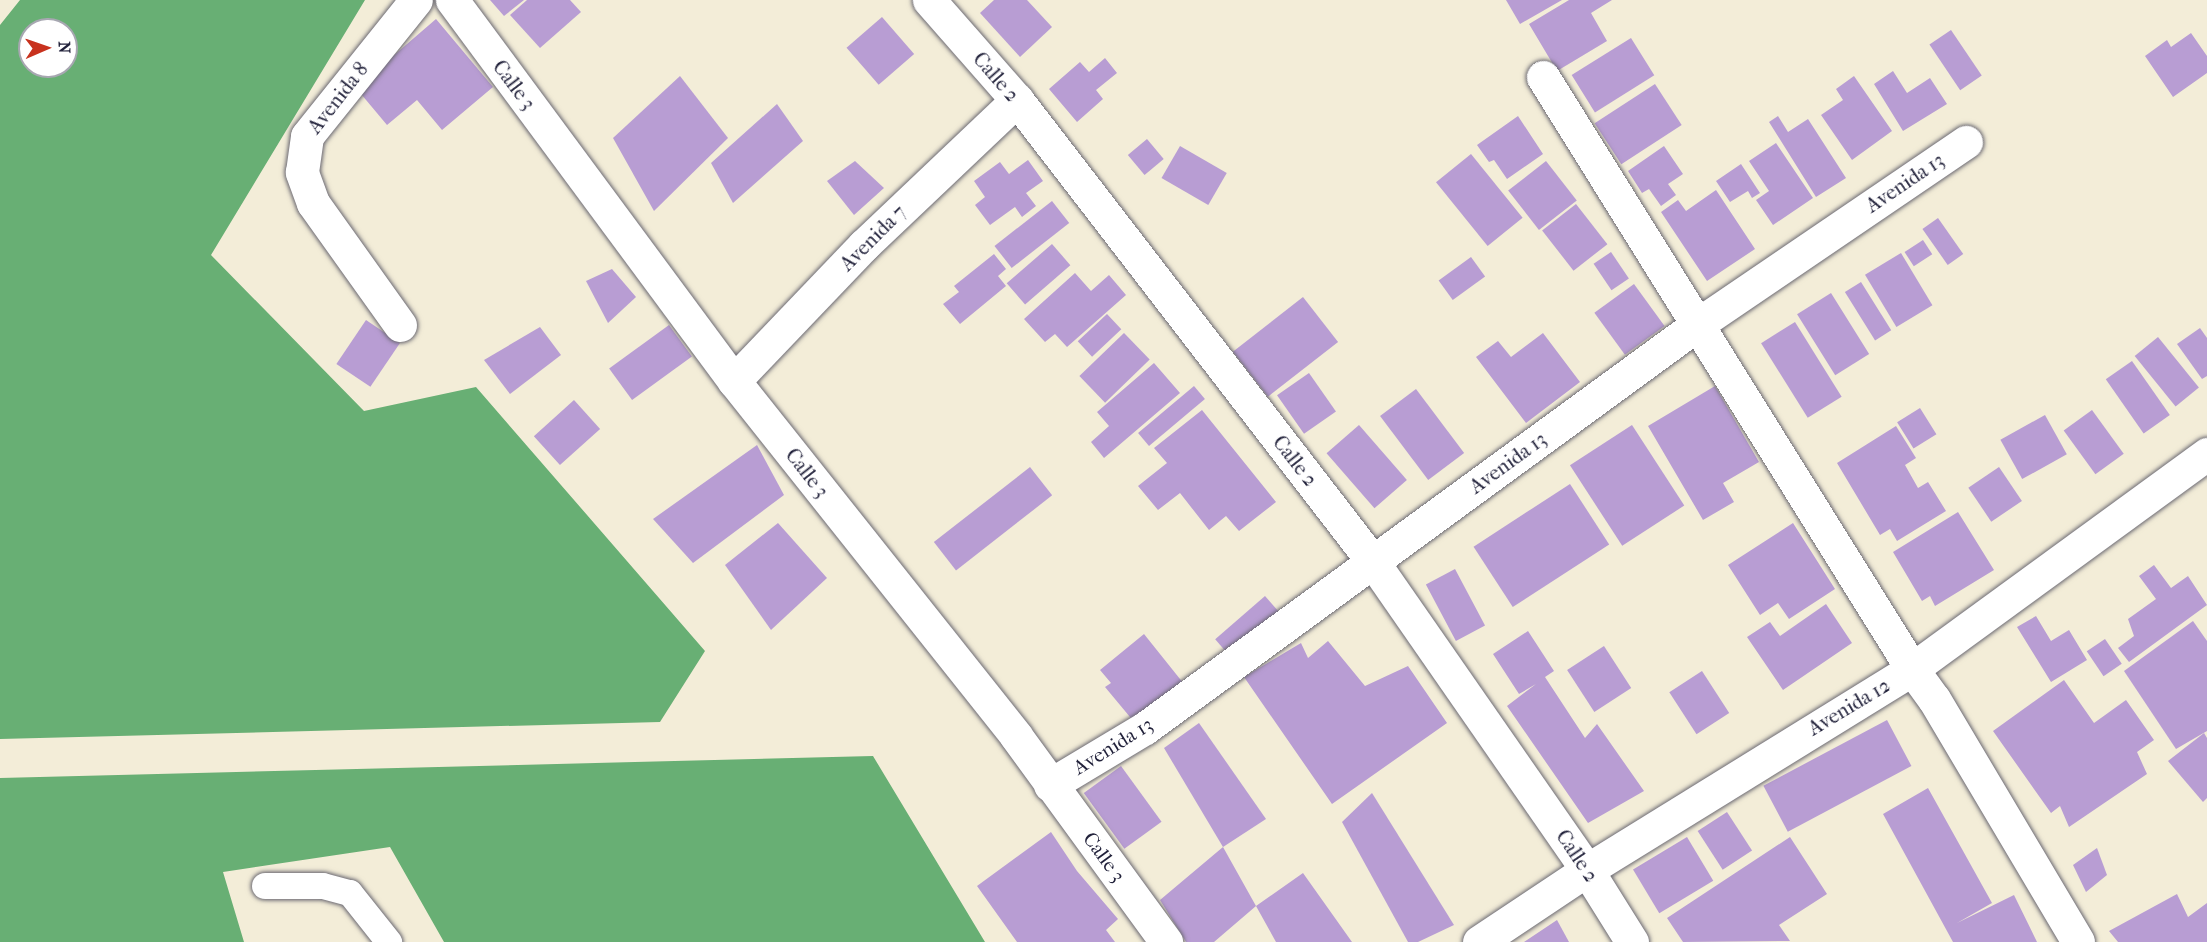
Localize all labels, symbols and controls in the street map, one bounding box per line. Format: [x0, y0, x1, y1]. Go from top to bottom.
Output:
north arrow [18, 18, 78, 78]
text: N [55, 41, 74, 54]
street label: Calle 2 [968, 47, 1024, 107]
street label: Calle 3 [488, 55, 540, 115]
street label: Avenida 8 [303, 58, 373, 138]
street label: Avenida 13 [1861, 148, 1949, 218]
street label: Avenida 7 [835, 200, 911, 276]
street label: Avenida 13 [1465, 427, 1551, 499]
street label: Calle 2 [1268, 431, 1322, 491]
street label: Calle 3 [780, 444, 834, 502]
street label: Avenida 12 [1804, 673, 1894, 741]
street label: Avenida 13 [1069, 712, 1157, 780]
street label: Calle 2 [1551, 825, 1603, 887]
street label: Calle 3 [1078, 827, 1130, 887]

